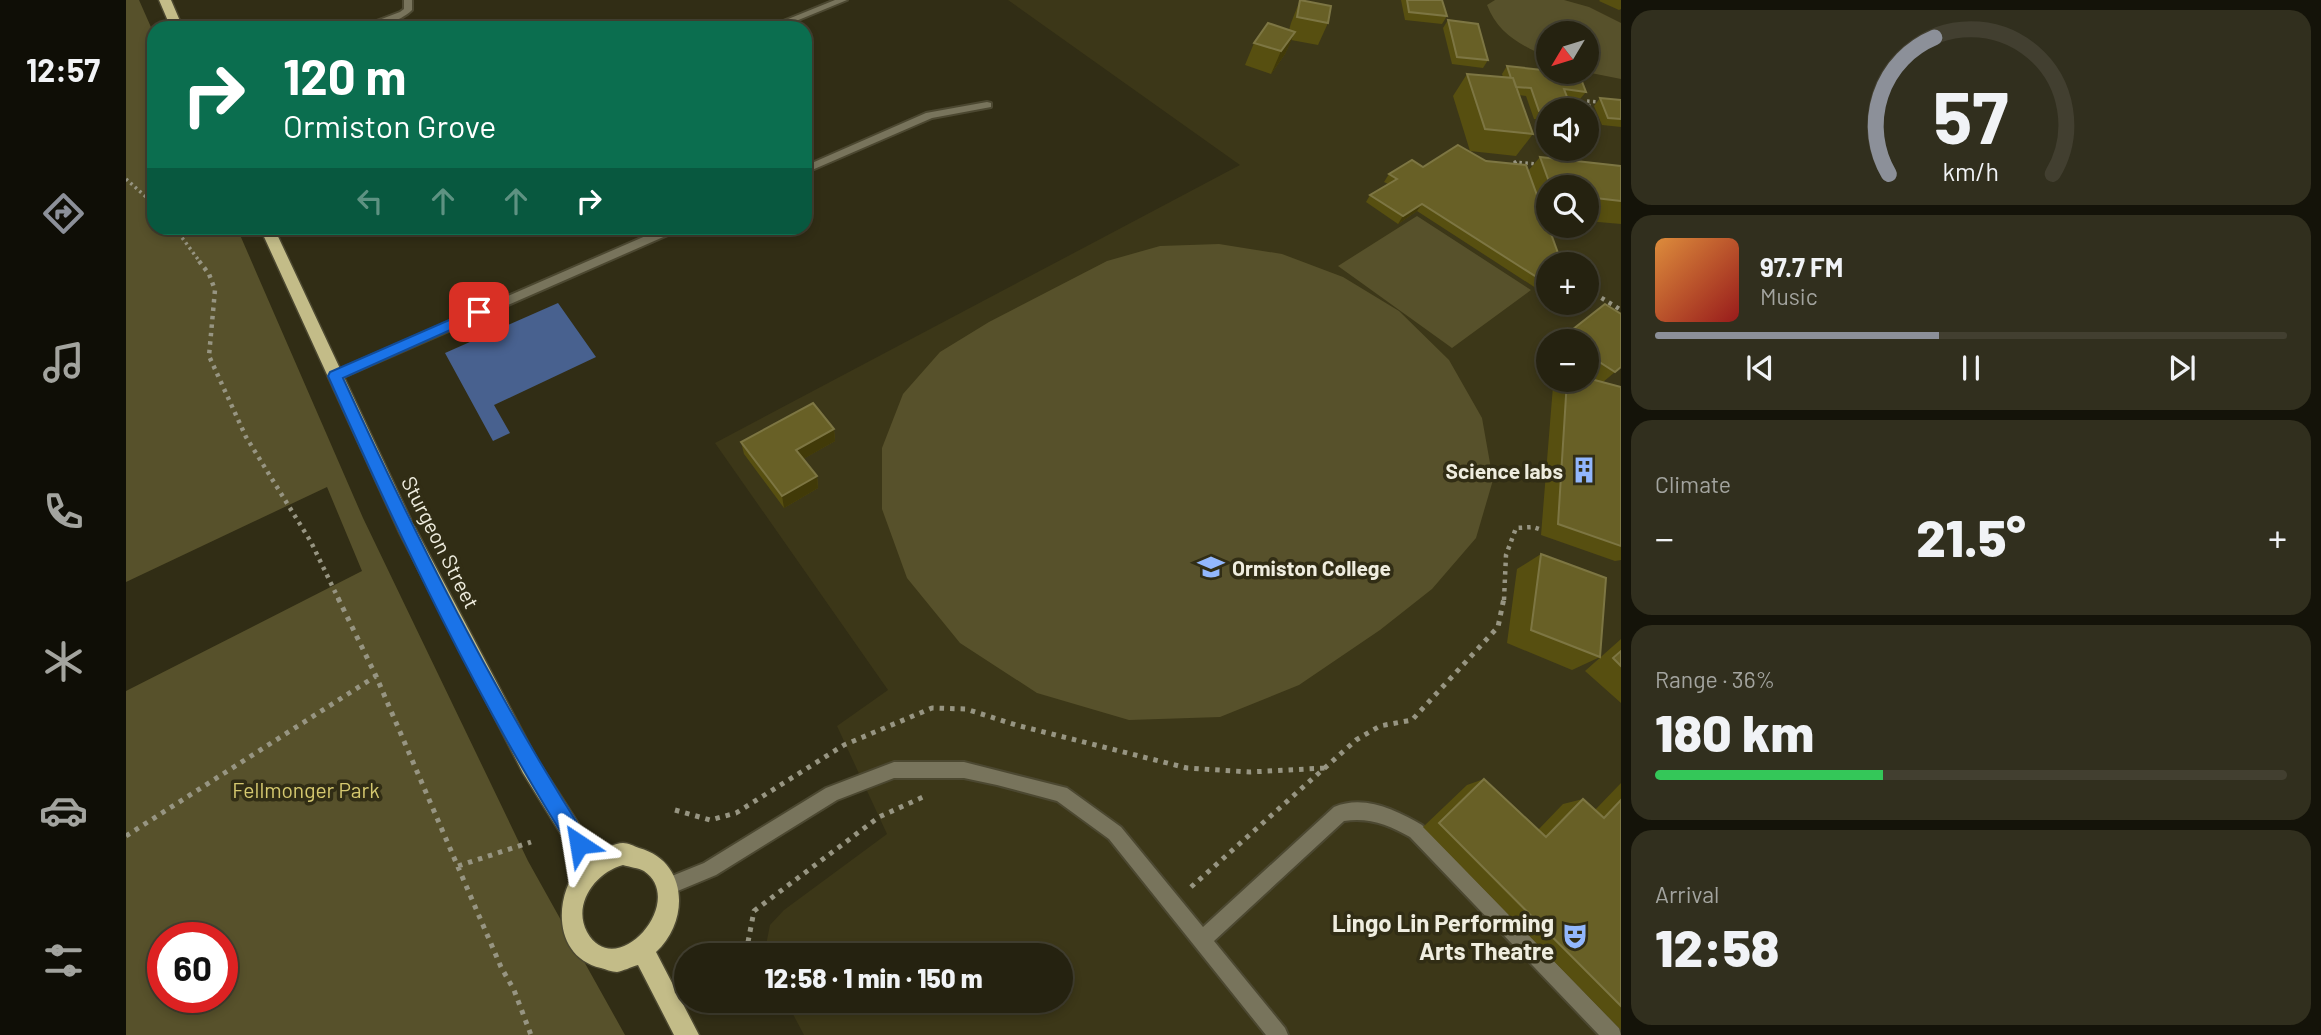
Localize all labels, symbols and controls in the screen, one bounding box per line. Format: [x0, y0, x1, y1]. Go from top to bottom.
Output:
north arrow [1536, 21, 1600, 84]
map controls [1536, 21, 1599, 392]
text: 120 m [283, 46, 406, 105]
icon: right [168, 49, 259, 140]
text: 12:57 [26, 50, 100, 88]
text: 57 [1933, 71, 2009, 159]
button: sound [1536, 98, 1599, 161]
text: Ormiston Grove [283, 106, 496, 144]
text: km/h [1943, 155, 1999, 185]
button: search [1536, 175, 1599, 238]
icon: left [351, 182, 389, 220]
icon: ahead [424, 182, 462, 220]
icon: ahead [497, 182, 535, 220]
icon: right [570, 182, 608, 220]
icon: directions [39, 189, 88, 238]
text: 97.7 FM [1760, 251, 1843, 282]
button: + [1536, 252, 1599, 315]
pin [449, 282, 509, 342]
text: Music [1760, 282, 1818, 310]
icon: arrive [460, 293, 498, 331]
button: − [1536, 329, 1599, 392]
icon: music [39, 338, 88, 387]
icon: previous [1741, 349, 1779, 387]
icon: pause [1952, 349, 1990, 387]
icon: next [2163, 349, 2201, 387]
building icon: Science labs [1569, 455, 1599, 485]
place label: Science labs [1446, 458, 1563, 483]
text: Climate [1655, 470, 1731, 498]
street label: Sturgeon Street [397, 472, 485, 612]
icon: phone [39, 487, 88, 536]
text: 21.5° [1916, 505, 2026, 567]
text: − [1655, 514, 1674, 560]
text: + [2268, 514, 2287, 560]
school or university icon: Ormiston College [1196, 552, 1226, 582]
place label: Ormiston College [1232, 555, 1391, 580]
icon: climate [39, 637, 88, 686]
text: Range · 36% [1655, 665, 1775, 693]
text: 180 km [1655, 700, 1814, 762]
park label: Fellmonger Park [232, 777, 380, 802]
icon: car [39, 786, 88, 835]
position arrow [542, 807, 616, 881]
text: Arrival [1655, 880, 1719, 908]
place label: Lingo Lin Performing Arts Theatre [1332, 908, 1554, 965]
text: 12:58 [1655, 915, 1779, 977]
theatre icon: Lingo Lin Performing Arts Theatre [1560, 921, 1590, 951]
speed limit sign: 60 [147, 922, 238, 1013]
icon: filters [39, 936, 88, 985]
text: 12:58 · 1 min · 150 m [764, 962, 983, 993]

